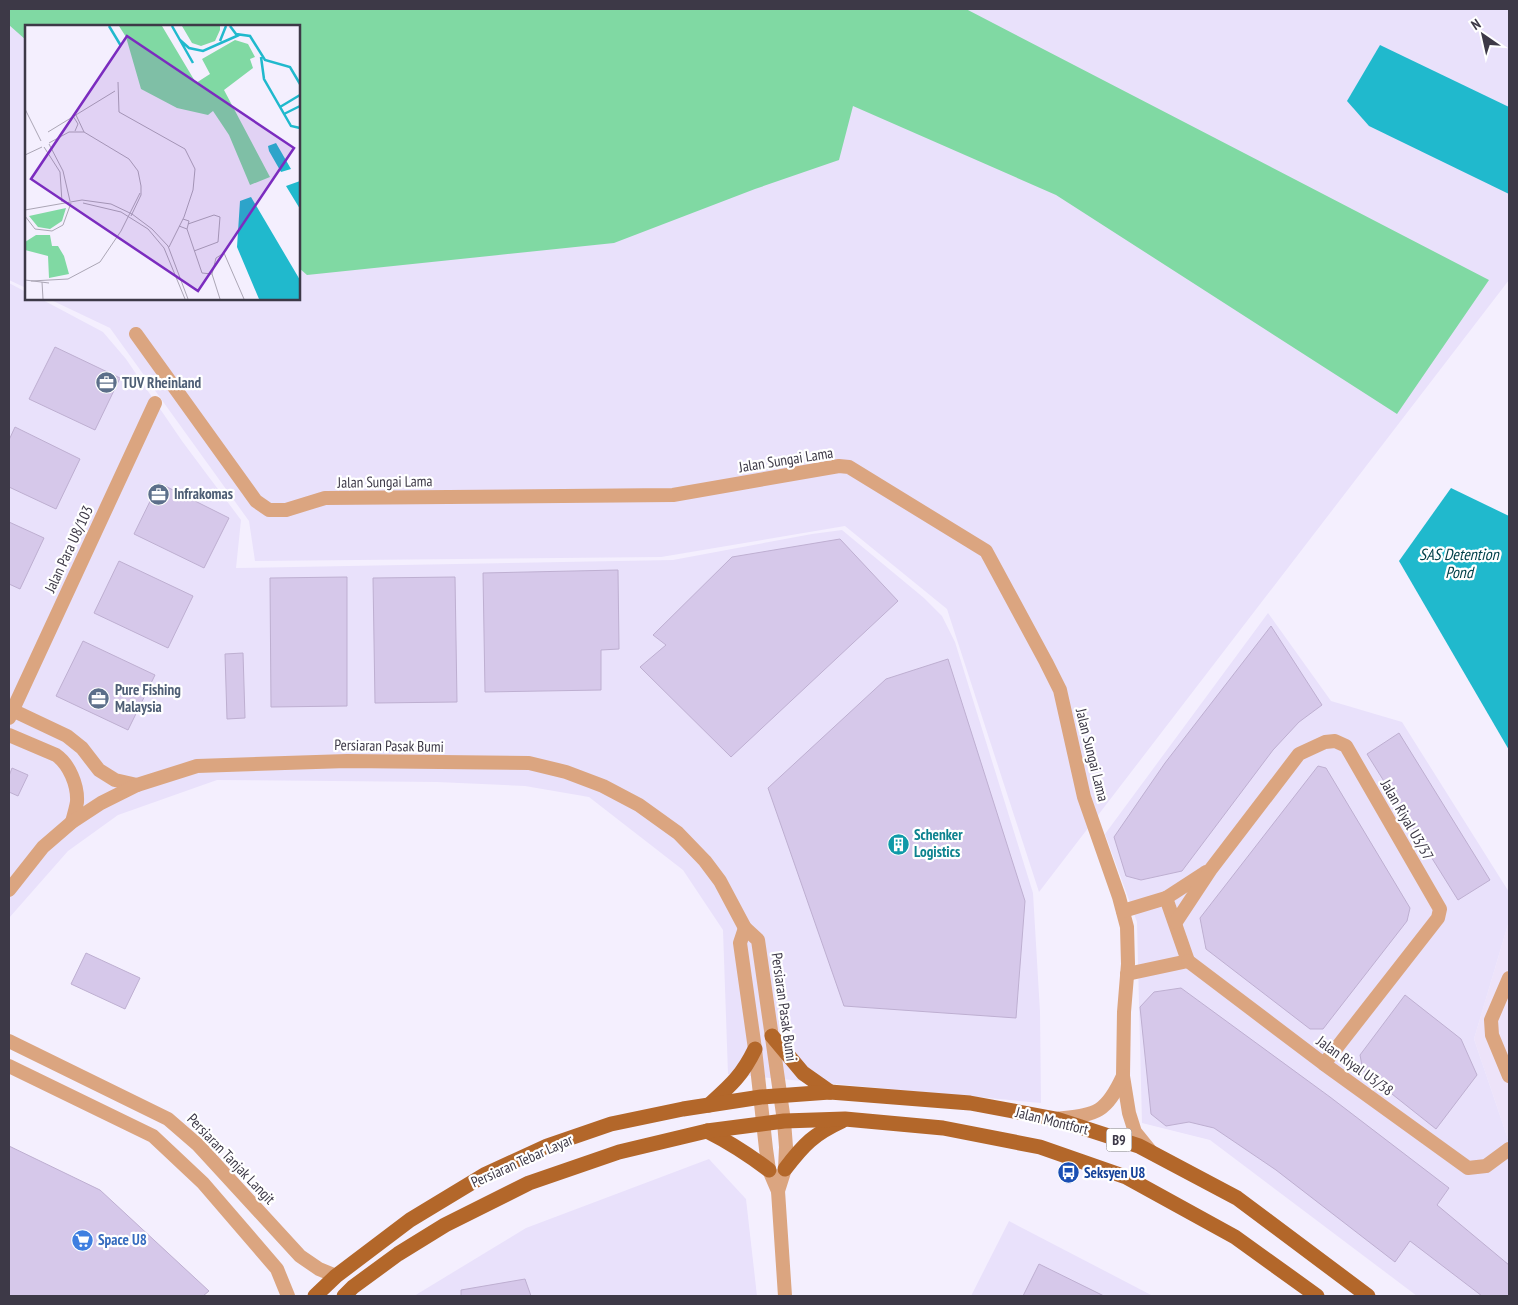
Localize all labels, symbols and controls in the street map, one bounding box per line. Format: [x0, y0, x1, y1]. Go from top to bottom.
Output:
north arrow [1458, 10, 1508, 60]
text: N [1468, 15, 1484, 34]
inset map [25, 25, 300, 300]
office icon: TUV Rheinland [94, 371, 118, 395]
place label: TUV Rheinland [122, 373, 201, 392]
street label: Jalan Sungai Lama [736, 443, 834, 476]
street label: Jalan Sungai Lama [336, 471, 433, 492]
office icon: Infrakomas [146, 482, 170, 506]
place label: Infrakomas [174, 484, 233, 503]
street label: Jalan Para U8/103 [40, 502, 97, 596]
water label: SAS Detention Pond [1419, 544, 1500, 582]
place label: Pure Fishing Malaysia [115, 680, 181, 716]
office icon: Pure Fishing Malaysia [87, 687, 111, 711]
street label: Jalan Sungai Lama [1072, 705, 1113, 803]
street label: Persiaran Pasak Bumi [334, 735, 444, 756]
street label: Jalan Riyal U3/37 [1376, 775, 1438, 864]
place label: Schenker Logistics [914, 825, 963, 861]
building icon: Schenker Logistics [886, 832, 910, 856]
street label: Persiaran Pasak Bumi [767, 951, 802, 1062]
street label: Jalan Riyal U3/38 [1312, 1031, 1397, 1100]
street label: Jalan Montfort [1013, 1102, 1091, 1139]
street label: Persiaran Tanjak Langit [183, 1109, 279, 1208]
road number: B9 [1106, 1128, 1132, 1152]
street label: Persiaran Tebar Layar [468, 1129, 576, 1191]
bus stop icon: Seksyen U8 [1056, 1161, 1080, 1185]
place label: Seksyen U8 [1084, 1163, 1145, 1182]
supermarket icon: Space U8 [70, 1228, 94, 1252]
place label: Space U8 [98, 1230, 147, 1249]

